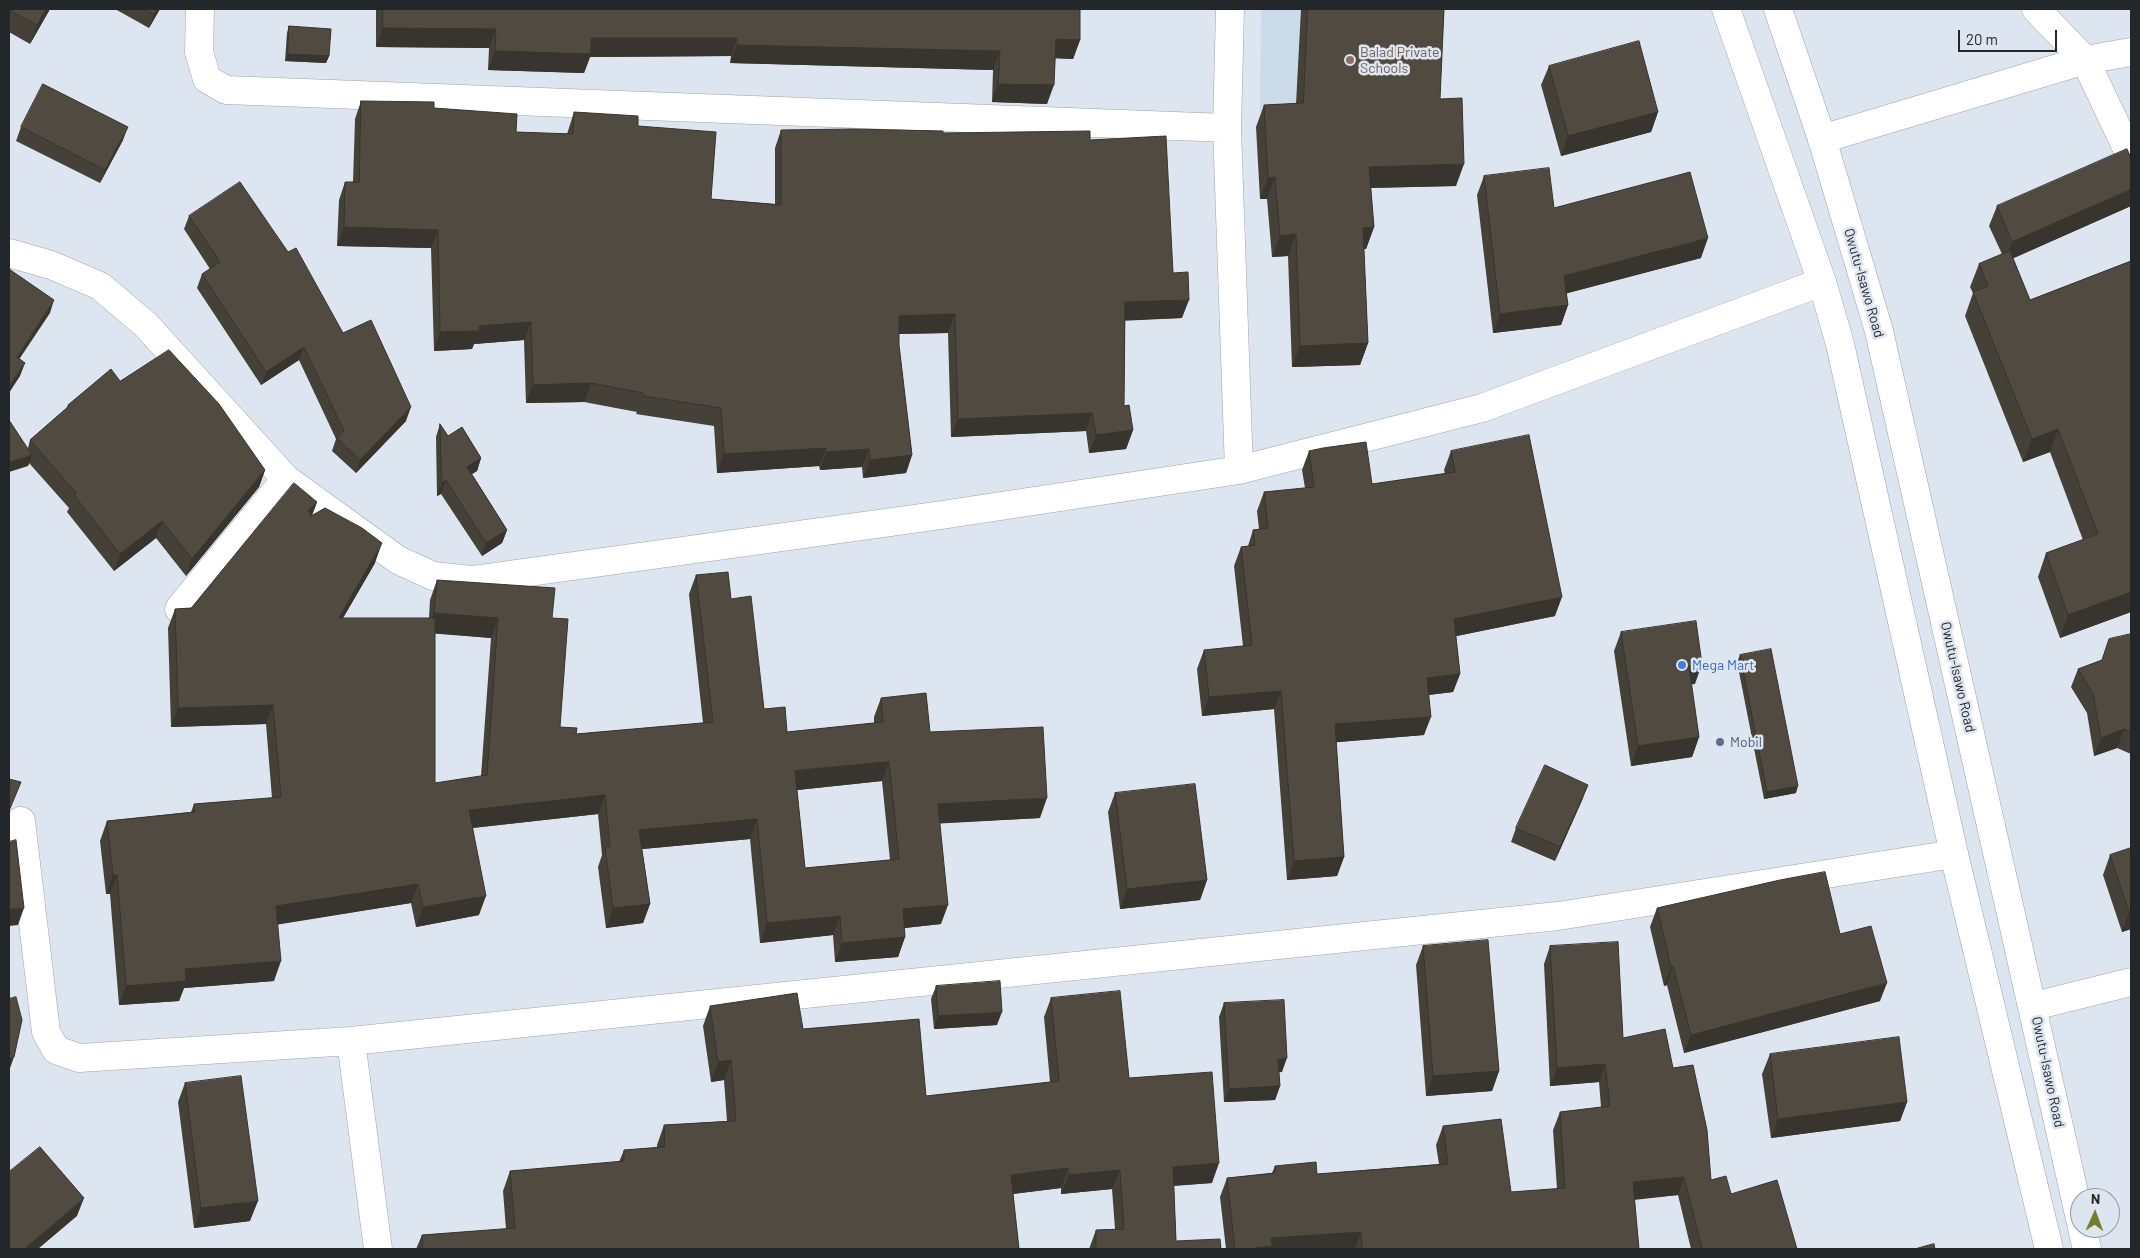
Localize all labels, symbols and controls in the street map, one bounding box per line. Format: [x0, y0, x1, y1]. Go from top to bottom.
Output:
scale bar [1960, 20, 2059, 52]
text: 20 m [1966, 30, 1998, 48]
place label: Balad Private Schools [1360, 44, 1440, 76]
marker: Balad Private Schools [1344, 54, 1356, 66]
street label: Owutu-Isawo Road [1840, 226, 1888, 340]
street label: Owutu-Isawo Road [1937, 620, 1979, 734]
place label: Mega Mart [1692, 657, 1754, 673]
marker: Mega Mart [1676, 659, 1688, 671]
place label: Mobil [1730, 734, 1762, 750]
marker: Mobil [1714, 736, 1726, 748]
street label: Owutu-Isawo Road [2028, 1015, 2068, 1129]
north arrow [2070, 1188, 2120, 1238]
text: N [2091, 1190, 2100, 1207]

